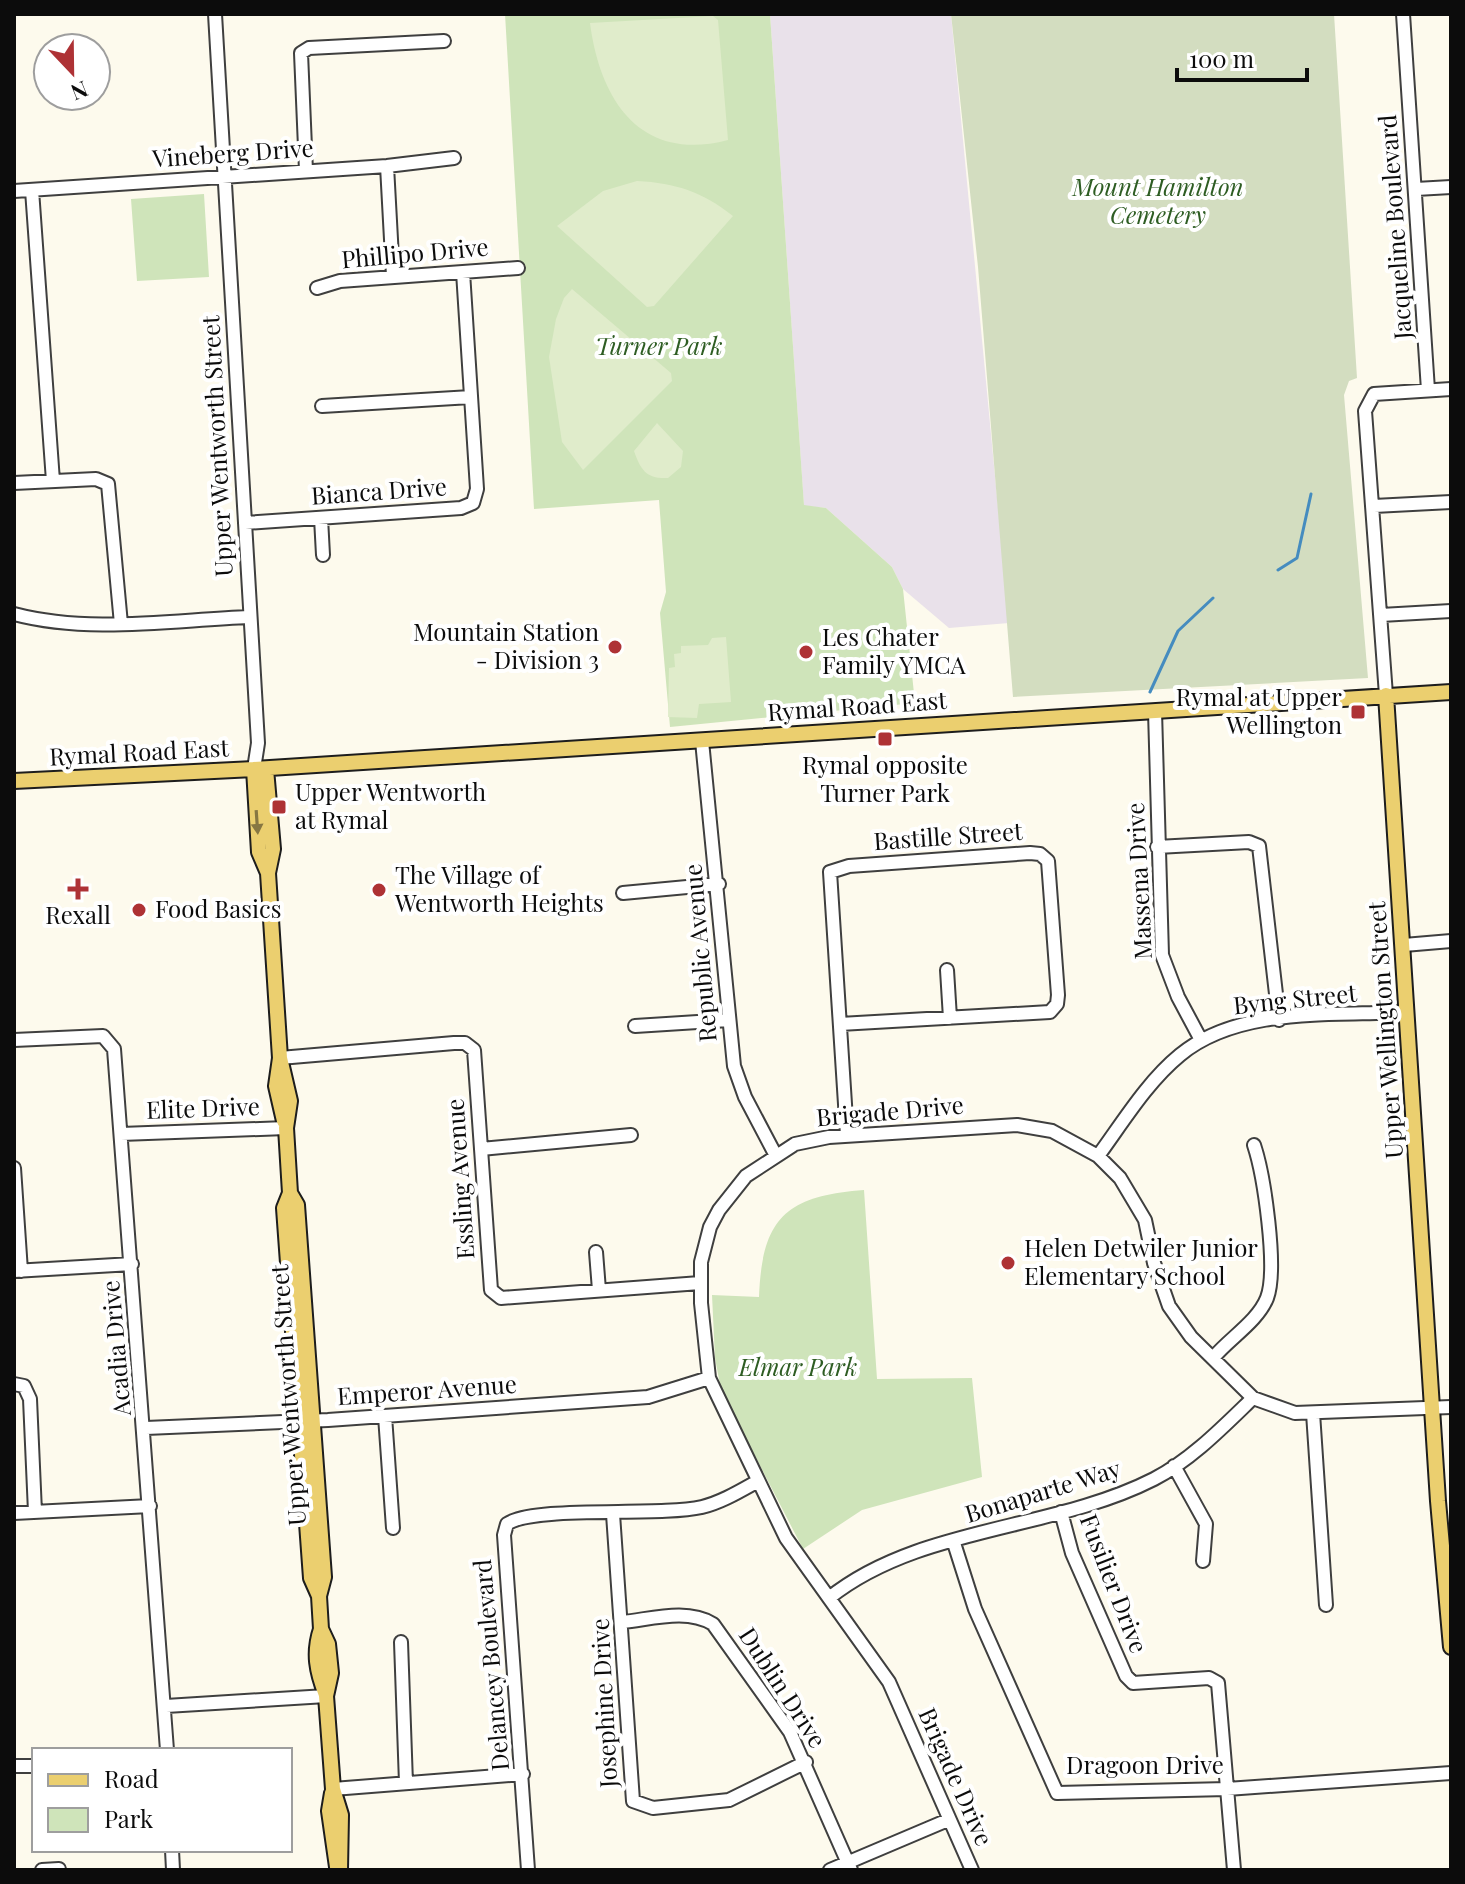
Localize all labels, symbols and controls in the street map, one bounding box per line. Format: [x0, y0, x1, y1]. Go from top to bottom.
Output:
north arrow [32, 32, 112, 112]
scale bar [1177, 32, 1307, 82]
text: 100 m [1189, 42, 1254, 74]
text: N [67, 75, 93, 108]
street label: Jacqueline Boulevard [1370, 114, 1418, 342]
street label: Vineberg Drive [150, 130, 315, 174]
park label: Mount Hamilton Cemetery [1071, 170, 1244, 230]
street label: Phillipo Drive [340, 230, 490, 274]
street label: Upper Wentworth Street [193, 314, 239, 578]
park label: Turner Park [595, 329, 723, 361]
street label: Bianca Drive [310, 469, 448, 511]
place label: Mountain Station - Division 3 [413, 615, 599, 675]
place label: Les Chater Family YMCA [822, 620, 967, 680]
marker: Mountain Station - Division 3 [606, 638, 624, 656]
marker: Les Chater Family YMCA [797, 643, 815, 661]
place label: Rymal at Upper Wellington [1176, 680, 1342, 740]
street label: Rymal Road East [766, 683, 948, 727]
marker: Rymal at Upper Wellington [1349, 703, 1367, 721]
street label: Rymal Road East [48, 730, 230, 772]
marker: Rymal opposite Turner Park [876, 730, 894, 748]
place label: Rymal opposite Turner Park [802, 748, 968, 808]
place label: Upper Wentworth at Rymal [295, 775, 486, 835]
marker: Upper Wentworth at Rymal [270, 798, 288, 816]
street label: Massena Drive [1118, 802, 1158, 960]
one-way arrow [251, 810, 264, 835]
street label: Bastille Street [872, 814, 1024, 856]
place label: The Village of Wentworth Heights [394, 858, 604, 918]
street label: Republic Avenue [675, 863, 723, 1044]
marker: Rexall [69, 880, 87, 898]
marker: The Village of Wentworth Heights [370, 881, 388, 899]
place label: Food Basics [155, 892, 281, 924]
place label: Rexall [45, 898, 111, 930]
street label: Upper Wellington Street [1359, 900, 1409, 1160]
marker: Food Basics [130, 901, 148, 919]
street label: Byng Street [1231, 976, 1359, 1020]
street label: Brigade Drive [815, 1088, 965, 1132]
street label: Elite Drive [145, 1089, 260, 1125]
street label: Essling Avenue [437, 1098, 481, 1261]
place label: Helen Detwiler Junior Elementary School [1024, 1231, 1258, 1291]
marker: Helen Detwiler Junior Elementary School [999, 1254, 1017, 1272]
street label: Upper Wentworth Street [262, 1263, 312, 1527]
street label: Acadia Drive [93, 1279, 137, 1418]
park label: Elmar Park [738, 1350, 857, 1382]
street label: Emperor Avenue [336, 1367, 518, 1411]
street label: Bonaparte Way [961, 1451, 1124, 1529]
street label: Fusilier Drive [1074, 1509, 1156, 1657]
street label: Delancey Boulevard [465, 1558, 515, 1772]
street label: Josephine Drive [583, 1618, 623, 1790]
street label: Dublin Drive [733, 1621, 835, 1753]
street label: Brigade Drive [912, 1702, 1001, 1850]
legend [32, 1748, 292, 1852]
street label: Dragoon Drive [1066, 1748, 1224, 1780]
text: Road [104, 1762, 159, 1794]
text: Park [104, 1802, 154, 1834]

